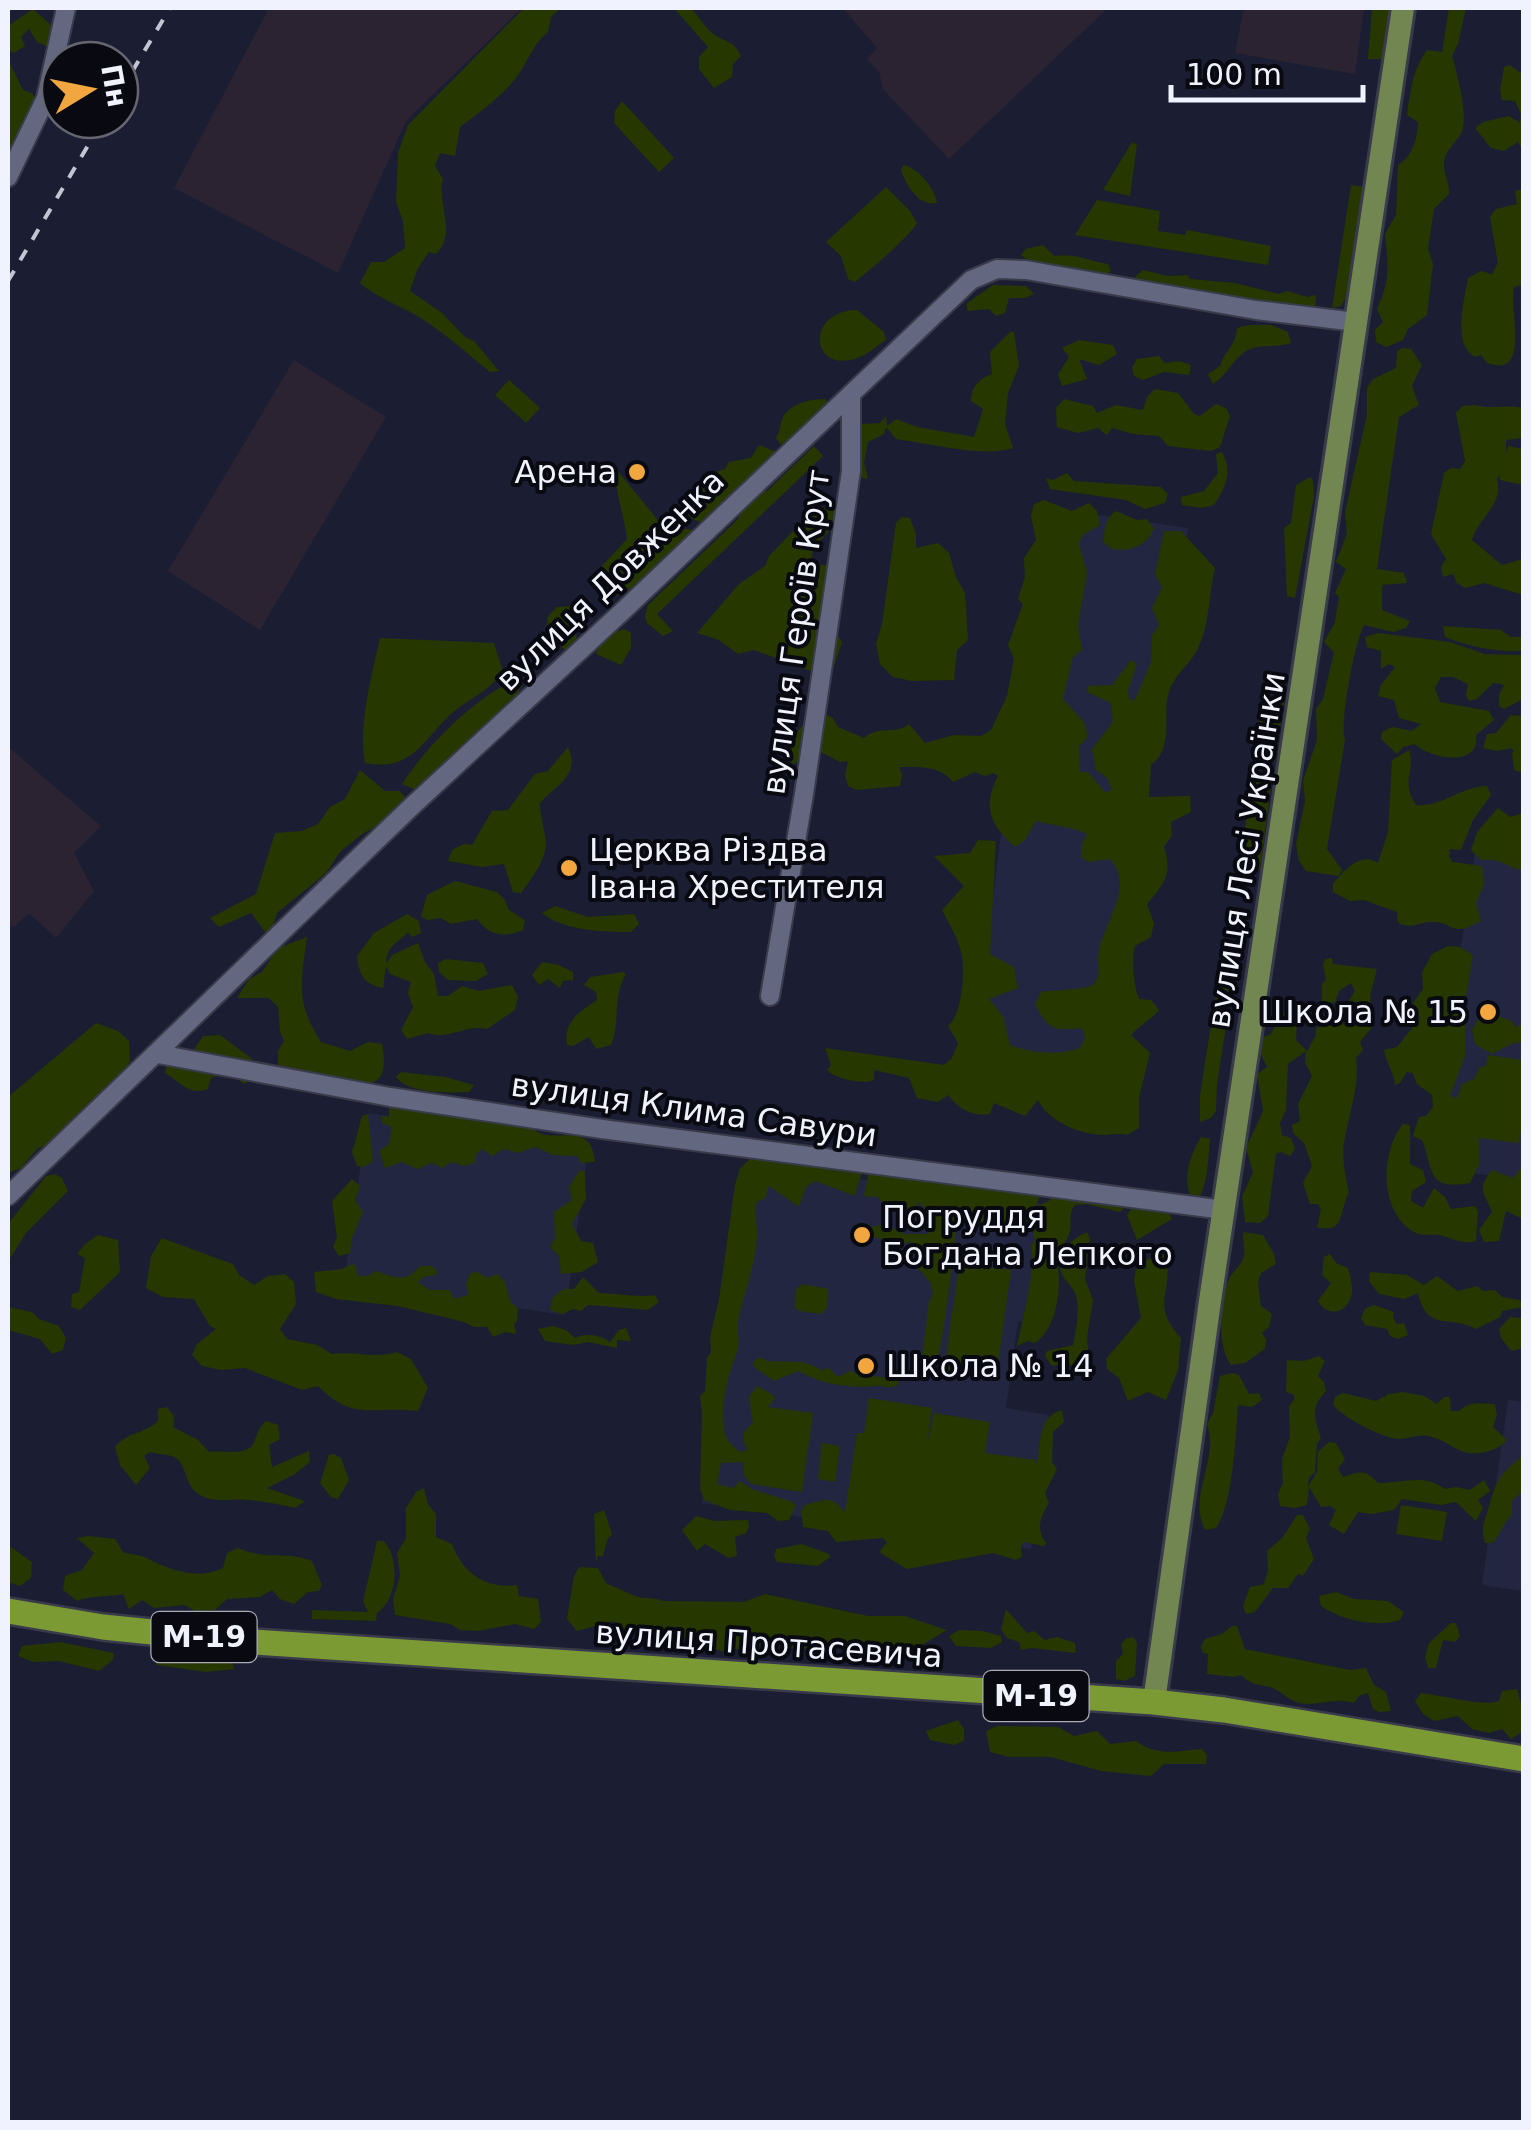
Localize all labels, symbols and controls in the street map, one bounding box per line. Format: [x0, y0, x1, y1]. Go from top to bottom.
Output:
north arrow [40, 40, 140, 140]
scale bar [1171, 40, 1364, 102]
text: 100 m [1186, 57, 1282, 92]
text: Пн [94, 62, 134, 110]
place label: Арена [515, 453, 617, 491]
street label: вулиця Довженка [488, 461, 732, 699]
marker: Арена [626, 461, 648, 483]
street label: вулиця Героїв Крут [754, 467, 838, 797]
street label: вулиця Лесі Українки [1199, 670, 1293, 1030]
place label: Церква Різдва Івана Хрестителя [589, 831, 885, 906]
marker: Церква Різдва Івана Хрестителя [558, 857, 580, 879]
place label: Школа № 15 [1260, 993, 1468, 1031]
marker: Школа № 15 [1477, 1001, 1499, 1023]
street label: вулиця Клима Савури [509, 1066, 879, 1154]
place label: Погруддя Богдана Лепкого [882, 1198, 1173, 1273]
marker: Погруддя Богдана Лепкого [851, 1224, 873, 1246]
place label: Школа № 14 [886, 1347, 1094, 1385]
marker: Школа № 14 [855, 1355, 877, 1377]
road number: М-19 [152, 1612, 256, 1662]
street label: вулиця Протасевича [594, 1613, 944, 1675]
road number: М-19 [984, 1671, 1088, 1721]

